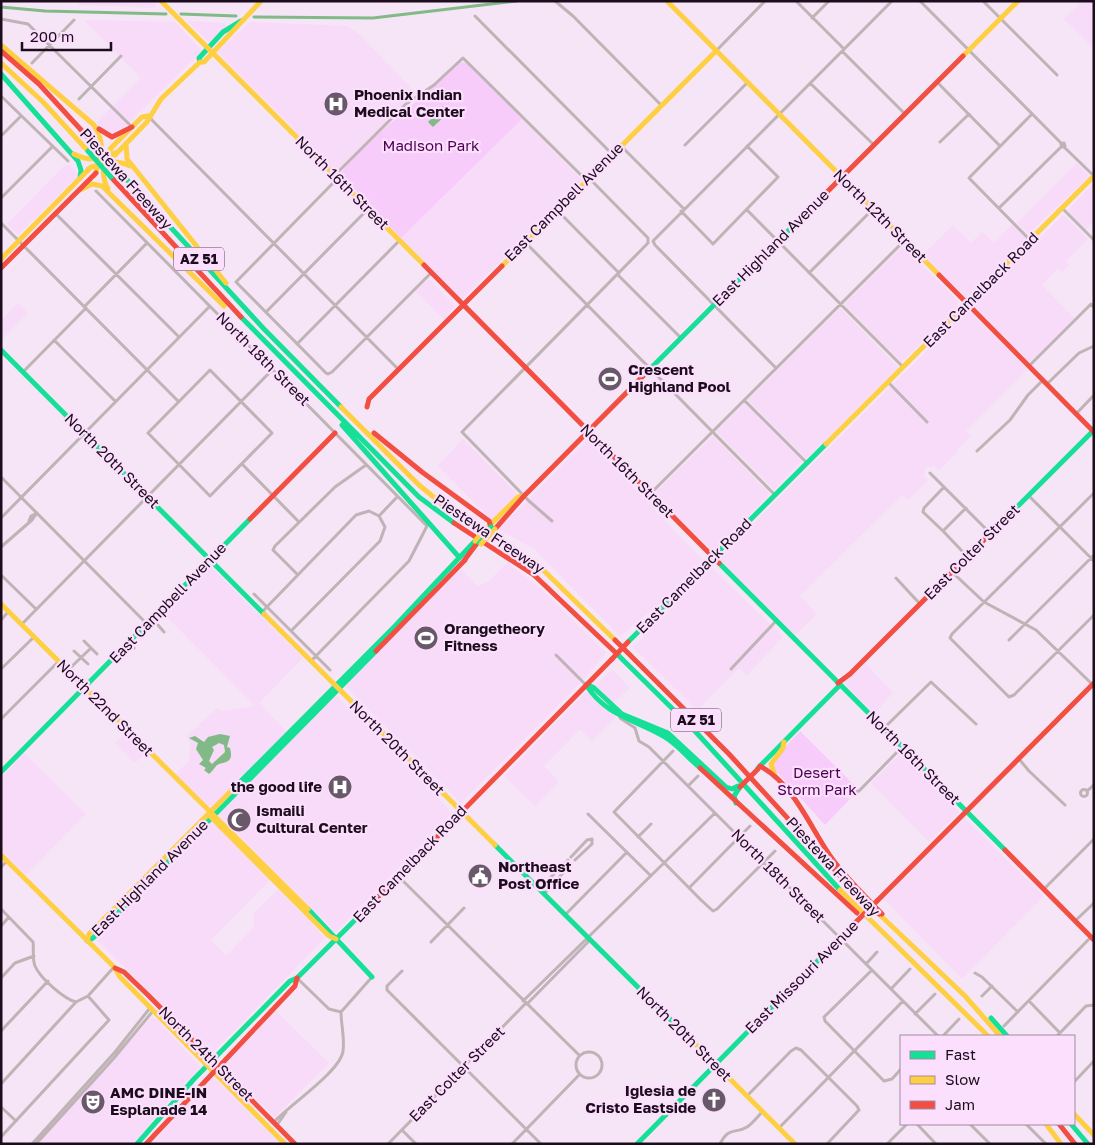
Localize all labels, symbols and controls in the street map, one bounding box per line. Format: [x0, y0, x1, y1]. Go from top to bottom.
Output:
scale bar [22, 20, 111, 52]
text: 200 m [30, 27, 74, 45]
place label: Phoenix Indian Medical Center [354, 85, 465, 120]
hospital icon: Phoenix Indian Medical Center [323, 91, 349, 117]
street label: Piestewa Freeway [77, 124, 177, 233]
street label: North 16th Street [292, 132, 393, 233]
park label: Madison Park [382, 136, 480, 154]
street label: East Campbell Avenue [500, 138, 627, 264]
street label: North 12th Street [830, 165, 931, 266]
street label: East Highland Avenue [708, 185, 833, 309]
street label: East Camelback Road [919, 228, 1042, 351]
road number: AZ 51 [174, 248, 224, 270]
street label: North 18th Street [213, 308, 314, 409]
place label: Crescent Highland Pool [628, 360, 731, 395]
sports icon: Crescent Highland Pool [597, 366, 623, 392]
street label: North 20th Street [61, 409, 164, 512]
street label: North 16th Street [577, 420, 678, 521]
street label: Piestewa Freeway [431, 490, 549, 577]
street label: East Colter Street [920, 500, 1023, 603]
street label: East Camelback Road [632, 514, 755, 637]
street label: East Campbell Avenue [105, 538, 230, 666]
place label: Orangetheory Fitness [444, 619, 545, 654]
sports icon: Orangetheory Fitness [413, 625, 439, 651]
street label: North 22nd Street [54, 655, 158, 759]
street label: North 20th Street [346, 696, 449, 799]
street label: North 16th Street [863, 707, 964, 808]
road number: AZ 51 [671, 708, 721, 732]
park label: Desert Storm Park [777, 763, 857, 798]
hospital icon: the good life [327, 774, 353, 800]
place label: the good life [231, 777, 322, 795]
place label: Ismaili Cultural Center [256, 801, 368, 836]
street label: East Camelback Road [349, 801, 470, 925]
mosque icon: Ismaili Cultural Center [226, 807, 252, 833]
street label: Piestewa Freeway [783, 813, 885, 920]
street label: East Highland Avenue [87, 815, 212, 939]
street label: North 18th Street [728, 825, 829, 926]
place label: Northeast Post Office [498, 857, 580, 892]
public building icon: Northeast Post Office [467, 863, 493, 889]
street label: East Missouri Avenue [741, 916, 862, 1037]
street label: North 20th Street [633, 982, 736, 1085]
street label: North 24th Street [156, 1002, 258, 1104]
street label: East Colter Street [405, 1022, 508, 1125]
legend [900, 1035, 1075, 1125]
text: Fast [945, 1045, 976, 1063]
text: Slow [945, 1070, 980, 1088]
place label: Iglesia de Cristo Eastside [585, 1081, 696, 1116]
place label: AMC DINE-IN Esplanade 14 [110, 1083, 207, 1118]
church icon: Iglesia de Cristo Eastside [701, 1087, 727, 1113]
theatre icon: AMC DINE-IN Esplanade 14 [80, 1089, 106, 1115]
text: Jam [945, 1095, 975, 1113]

